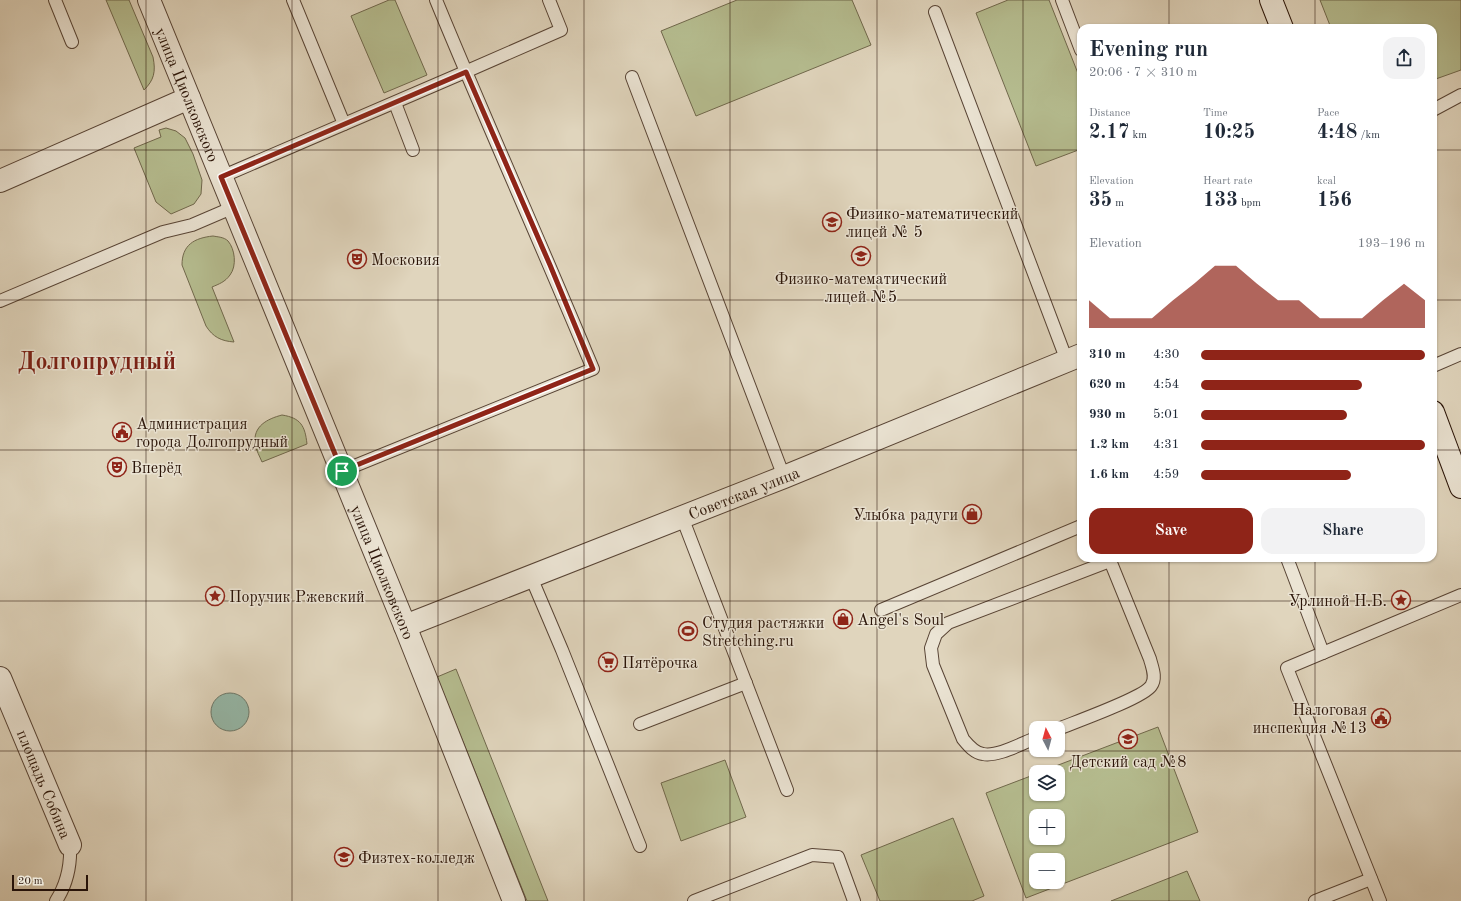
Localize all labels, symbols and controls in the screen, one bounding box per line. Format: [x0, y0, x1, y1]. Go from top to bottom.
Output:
street label: улица Циолковского [151, 26, 220, 165]
button: share [1383, 37, 1425, 79]
text: Evening run [1089, 39, 1208, 61]
text: 20:06 · 7 × 310 m [1089, 66, 1197, 79]
text: Distance [1089, 108, 1130, 119]
text: Time [1203, 108, 1228, 119]
text: Pace [1317, 108, 1339, 119]
text: 2.17 [1089, 123, 1129, 143]
text: 10:25 [1203, 123, 1255, 143]
text: 4:48 [1317, 123, 1357, 143]
text: km [1129, 130, 1147, 141]
text: /km [1357, 130, 1380, 141]
text: Elevation [1089, 176, 1134, 187]
text: Heart rate [1203, 176, 1252, 187]
text: kcal [1317, 176, 1336, 187]
text: 35 [1089, 191, 1112, 211]
text: 133 [1203, 191, 1238, 211]
text: 156 [1317, 191, 1352, 211]
text: m [1112, 198, 1124, 209]
text: bpm [1238, 198, 1261, 209]
place label: Физико-математический лицей № 5 [846, 207, 1018, 241]
school or university icon: Физико-математический лицей № 5 [821, 211, 843, 233]
text: Elevation [1089, 237, 1142, 250]
text: 193–196 m [1358, 237, 1425, 250]
school or university icon: Физико-математический лицей №5 [850, 245, 872, 267]
theatre icon: Московия [346, 248, 368, 270]
place label: Московия [371, 253, 440, 269]
place label: Физико-математический лицей №5 [775, 272, 947, 306]
text: 310 m [1089, 348, 1126, 361]
text: 4:30 [1153, 348, 1179, 361]
district label: Долгопрудный [18, 351, 176, 375]
text: 620 m [1089, 378, 1126, 391]
text: 4:54 [1153, 378, 1179, 391]
text: 930 m [1089, 408, 1126, 421]
text: 5:01 [1153, 408, 1179, 421]
place label: Администрация города Долгопрудный [136, 417, 288, 451]
public building icon: Администрация города Долгопрудный [111, 421, 133, 443]
text: 1.2 km [1089, 438, 1129, 451]
text: 4:31 [1153, 438, 1179, 451]
pin [325, 454, 359, 488]
theatre icon: Вперёд [106, 456, 128, 478]
icon: arrive [331, 460, 353, 482]
place label: Вперёд [131, 461, 182, 477]
street label: Советская улица [687, 465, 802, 524]
text: 1.6 km [1089, 468, 1129, 481]
text: 4:59 [1153, 468, 1179, 481]
street label: улица Циолковского [346, 503, 416, 642]
shop icon: Улыбка радуги [961, 503, 983, 525]
place label: Улыбка радуги [853, 508, 958, 524]
button: Save [1089, 508, 1253, 554]
button: Share [1261, 508, 1425, 554]
place icon: Поручик Ржевский [204, 585, 226, 607]
place icon: Урлиной Н.Б. [1390, 589, 1412, 611]
place label: Поручик Ржевский [229, 590, 365, 606]
place label: Урлиной Н.Б. [1288, 594, 1387, 610]
shop icon: Angel's Soul [832, 608, 854, 630]
place label: Angel's Soul [857, 613, 944, 629]
place label: Студия растяжки Stretching.ru [702, 616, 824, 650]
sports icon: Студия растяжки Stretching.ru [677, 620, 699, 642]
supermarket icon: Пятёрочка [597, 651, 619, 673]
place label: Пятёрочка [622, 656, 698, 672]
place label: Налоговая инспекция №13 [1253, 703, 1367, 737]
public building icon: Налоговая инспекция №13 [1370, 707, 1392, 729]
north arrow [1029, 721, 1065, 757]
map controls [1029, 721, 1065, 889]
street label: площадь Собина [13, 728, 73, 842]
school or university icon: Детский сад №8 [1117, 728, 1139, 750]
place label: Детский сад №8 [1069, 755, 1187, 771]
button: layers [1029, 765, 1065, 801]
button: + [1029, 809, 1065, 845]
school or university icon: Физтех-колледж [333, 846, 355, 868]
place label: Физтех-колледж [358, 851, 475, 867]
button: − [1029, 853, 1065, 889]
scale bar [12, 873, 88, 892]
text: 20 m [18, 876, 43, 887]

